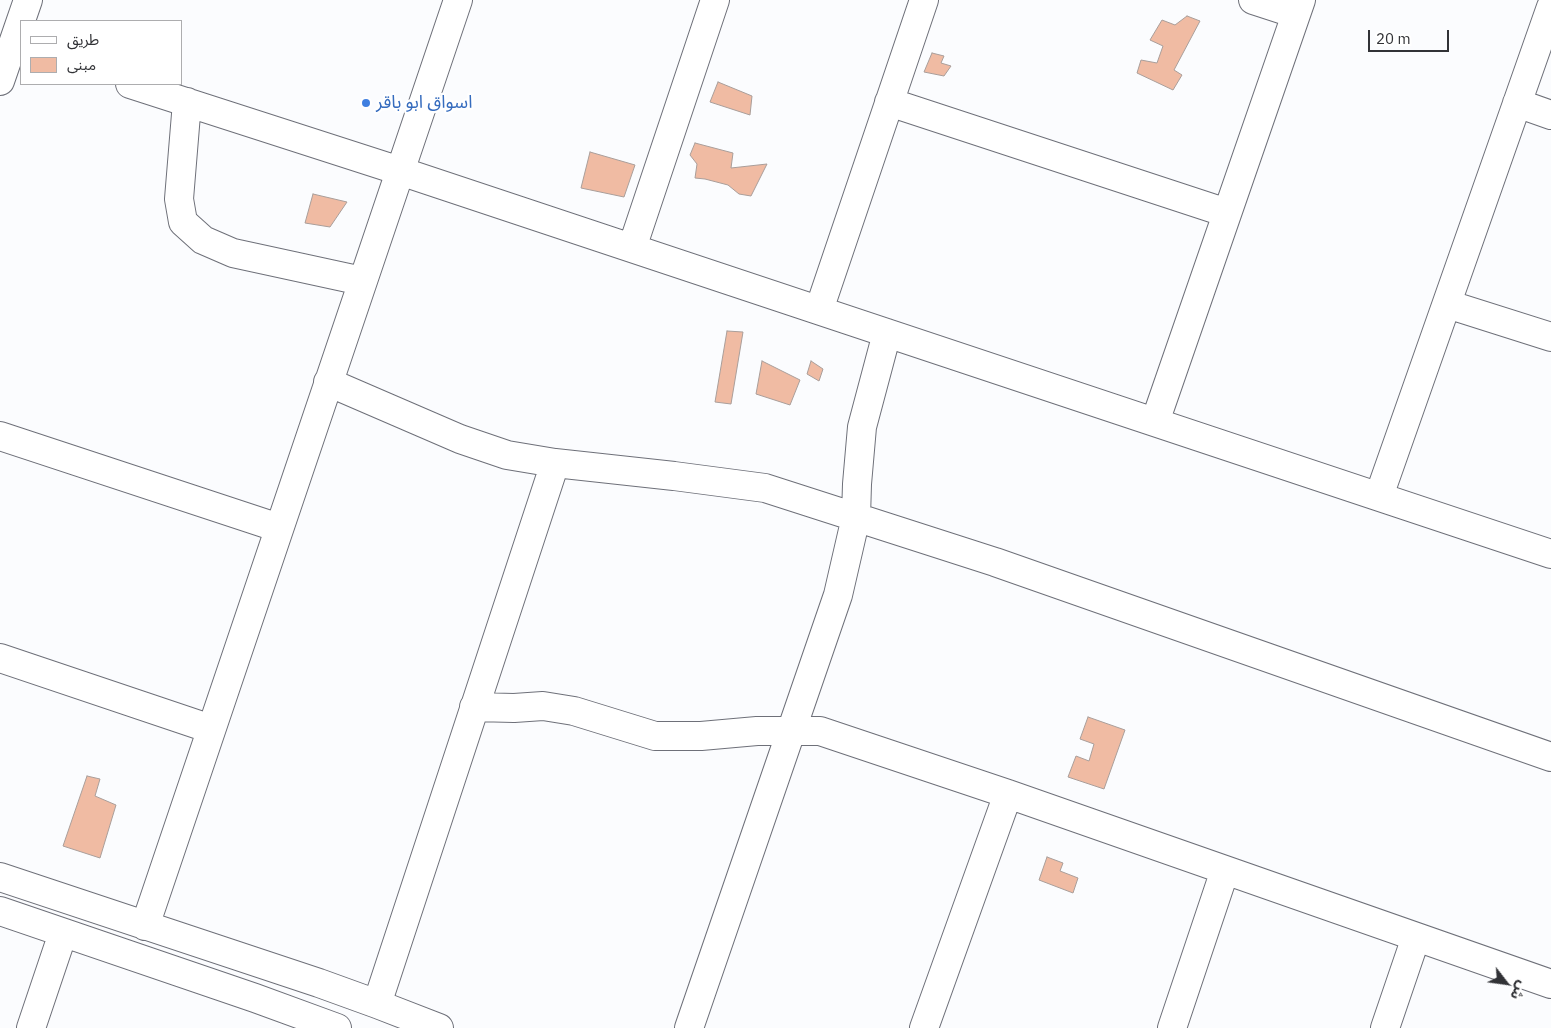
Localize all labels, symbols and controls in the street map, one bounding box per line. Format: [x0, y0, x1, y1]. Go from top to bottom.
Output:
legend [20, 20, 182, 85]
scale bar [1371, 20, 1452, 52]
text: 20 m [1376, 29, 1411, 48]
text: طريق [67, 30, 99, 49]
text: مبنى [67, 55, 96, 74]
place label: اسواق ابو باقر [376, 92, 472, 114]
marker: اسواق ابو باقر [360, 97, 372, 109]
north arrow [1481, 958, 1531, 1008]
text: ش [1506, 978, 1532, 1003]

